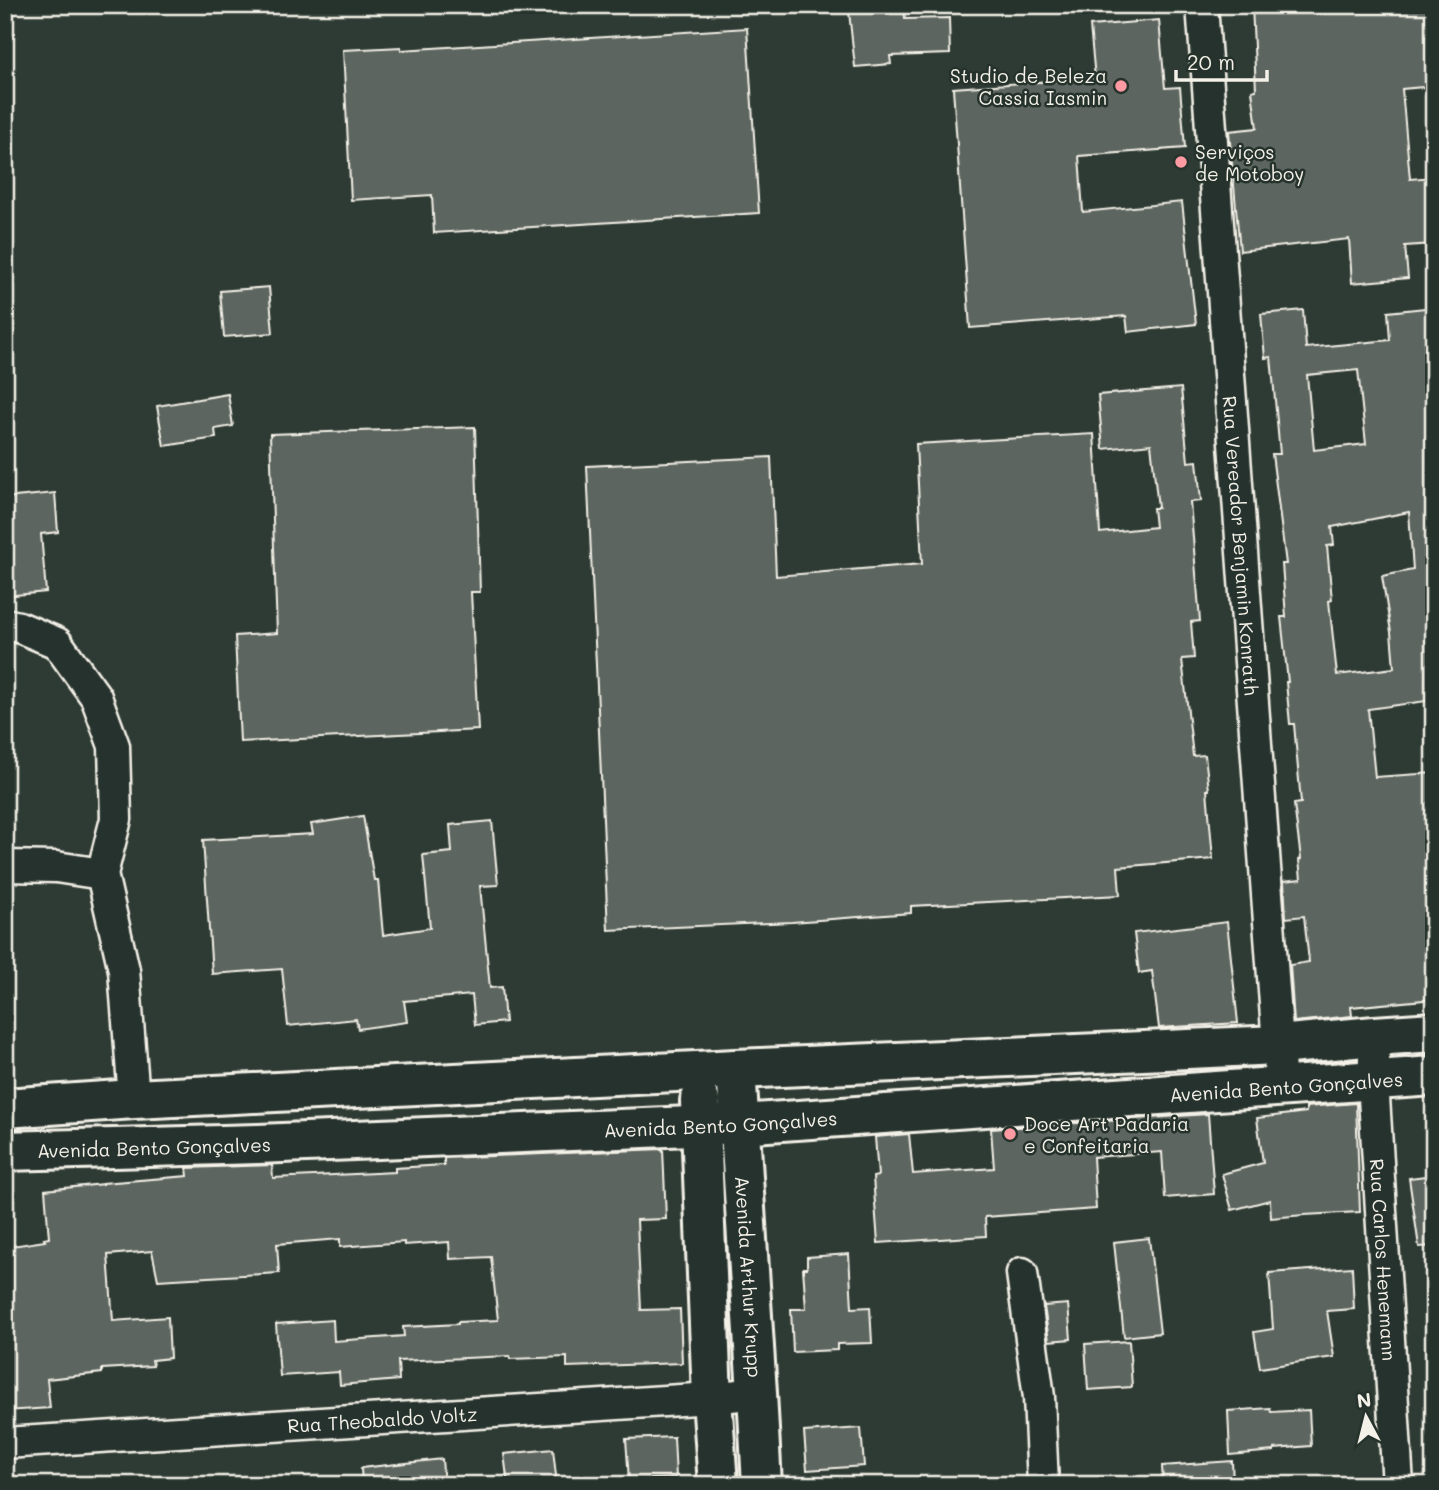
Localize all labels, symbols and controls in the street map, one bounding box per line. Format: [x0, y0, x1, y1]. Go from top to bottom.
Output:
scale bar [1176, 38, 1268, 82]
text: 20 m [1187, 48, 1235, 75]
place label: Studio de Beleza Cassia Iasmin [950, 63, 1107, 110]
marker: Studio de Beleza Cassia Iasmin [1113, 78, 1129, 94]
place label: Serviços de Motoboy [1195, 139, 1304, 186]
marker: Serviços de Motoboy [1173, 154, 1189, 170]
street label: Rua Vereador Benjamin Konrath [1218, 395, 1265, 696]
street label: Avenida Bento Gonçalves [1169, 1066, 1404, 1107]
street label: Avenida Bento Gonçalves [603, 1105, 838, 1142]
place label: Doce Art Padaria e Confeitaria [1024, 1111, 1189, 1158]
marker: Doce Art Padaria e Confeitaria [1002, 1126, 1018, 1142]
street label: Avenida Bento Gonçalves [37, 1131, 271, 1163]
street label: Rua Carlos Henemann [1365, 1158, 1403, 1361]
street label: Avenida Arthur Krupp [730, 1175, 768, 1378]
north arrow [1330, 1382, 1400, 1452]
text: N [1355, 1386, 1373, 1413]
street label: Rua Theobaldo Voltz [286, 1400, 478, 1438]

